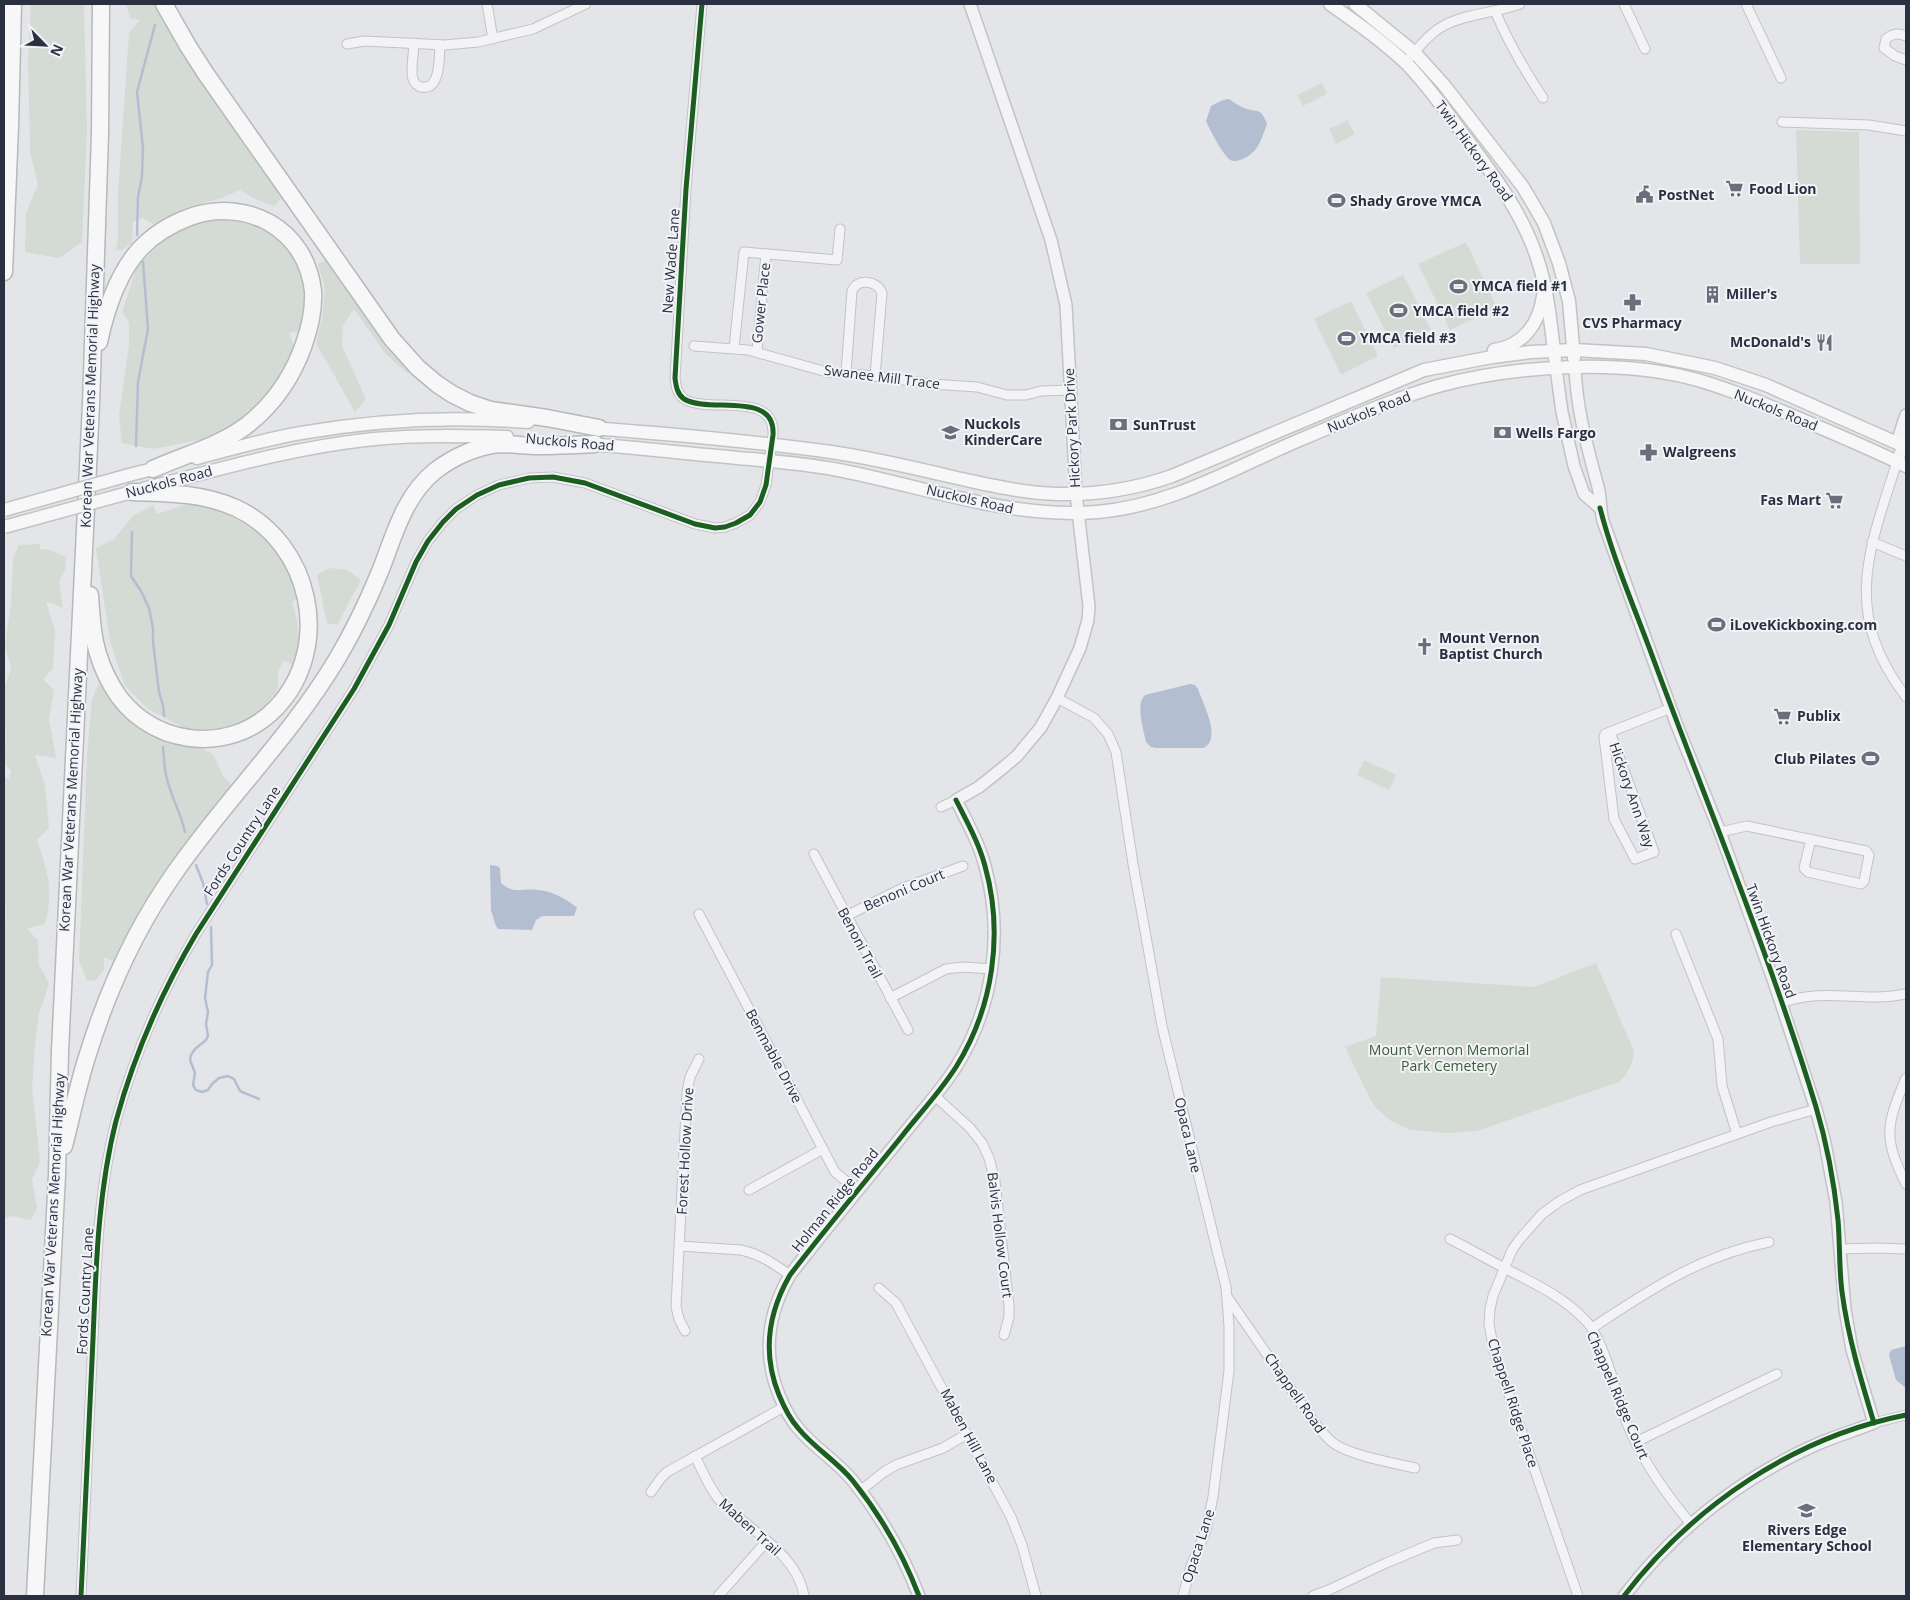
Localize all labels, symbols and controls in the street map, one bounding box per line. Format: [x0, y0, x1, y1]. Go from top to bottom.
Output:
north arrow [20, 20, 70, 70]
text: N [46, 41, 68, 60]
street label: Twin Hickory Road [1431, 96, 1517, 205]
supermarket icon: Food Lion [1725, 179, 1745, 199]
place label: Food Lion [1749, 179, 1817, 198]
public building icon: PostNet [1634, 185, 1654, 205]
place label: PostNet [1658, 185, 1714, 204]
sports icon: Shady Grove YMCA [1326, 191, 1346, 211]
place label: Shady Grove YMCA [1350, 191, 1482, 210]
street label: New Wade Lane [657, 208, 684, 314]
street label: Gower Place [747, 262, 774, 344]
street label: Korean War Veterans Memorial Highway [75, 263, 104, 528]
sports icon: YMCA field #1 [1448, 276, 1468, 296]
place label: YMCA field #1 [1472, 276, 1568, 295]
building icon: Miller's [1702, 284, 1722, 304]
place label: Miller's [1726, 284, 1777, 303]
pharmacy icon: CVS Pharmacy [1622, 293, 1642, 313]
sports icon: YMCA field #2 [1389, 301, 1409, 321]
place label: YMCA field #2 [1413, 301, 1509, 320]
place label: CVS Pharmacy [1582, 313, 1682, 332]
sports icon: YMCA field #3 [1336, 328, 1356, 348]
place label: YMCA field #3 [1360, 328, 1456, 347]
place label: McDonald's [1730, 332, 1811, 351]
restaurant icon: McDonald's [1815, 332, 1835, 352]
street label: Swanee Mill Trace [823, 360, 941, 393]
street label: Hickory Park Drive [1059, 368, 1084, 488]
street label: Nuckols Road [1731, 384, 1821, 435]
street label: Nuckols Road [1324, 386, 1414, 437]
place label: Nuckols KinderCare [964, 414, 1042, 449]
bank icon: SunTrust [1109, 415, 1129, 435]
place label: SunTrust [1133, 415, 1196, 434]
school or university icon: Nuckols KinderCare [940, 422, 960, 442]
bank icon: Wells Fargo [1492, 423, 1512, 443]
place label: Wells Fargo [1516, 423, 1596, 442]
street label: Nuckols Road [525, 428, 615, 455]
pharmacy icon: Walgreens [1639, 442, 1659, 462]
place label: Walgreens [1663, 442, 1736, 461]
street label: Nuckols Road [123, 461, 214, 502]
street label: Nuckols Road [925, 479, 1016, 518]
place label: Fas Mart [1760, 490, 1821, 509]
supermarket icon: Fas Mart [1825, 490, 1845, 510]
sports icon: iLoveKickboxing.com [1706, 615, 1726, 635]
place label: iLoveKickboxing.com [1730, 615, 1877, 634]
place label: Mount Vernon Baptist Church [1439, 628, 1543, 663]
church icon: Mount Vernon Baptist Church [1415, 636, 1435, 656]
street label: Korean War Veterans Memorial Highway [54, 667, 87, 932]
supermarket icon: Publix [1773, 706, 1793, 726]
place label: Publix [1797, 706, 1841, 725]
street label: Hickory Ann Way [1606, 740, 1660, 851]
place label: Club Pilates [1774, 749, 1856, 768]
sports icon: Club Pilates [1860, 749, 1880, 769]
street label: Fords Country Lane [199, 782, 284, 899]
street label: Benoni Court [860, 864, 947, 915]
street label: Twin Hickory Road [1742, 881, 1801, 1001]
street label: Benoni Trail [834, 904, 887, 982]
street label: Benmable Drive [742, 1005, 807, 1106]
park label: Mount Vernon Memorial Park Cemetery [1369, 1040, 1529, 1075]
street label: Korean War Veterans Memorial Highway [36, 1072, 69, 1337]
street label: Forest Hollow Drive [672, 1087, 697, 1215]
street label: Opaca Lane [1171, 1095, 1206, 1175]
street label: Holman Ridge Road [787, 1144, 882, 1256]
street label: Balvis Hollow Court [983, 1171, 1018, 1299]
street label: Fords Country Lane [72, 1227, 97, 1355]
street label: Chappell Ridge Court [1583, 1328, 1654, 1462]
street label: Chappell Ridge Place [1484, 1336, 1543, 1470]
street label: Chappell Road [1261, 1349, 1330, 1437]
street label: Maben Hill Lane [936, 1385, 1003, 1487]
street label: Maben Trail [715, 1494, 785, 1560]
school or university icon: Rivers Edge Elementary School [1797, 1500, 1817, 1520]
street label: Opaca Lane [1177, 1506, 1218, 1585]
place label: Rivers Edge Elementary School [1742, 1520, 1872, 1555]

